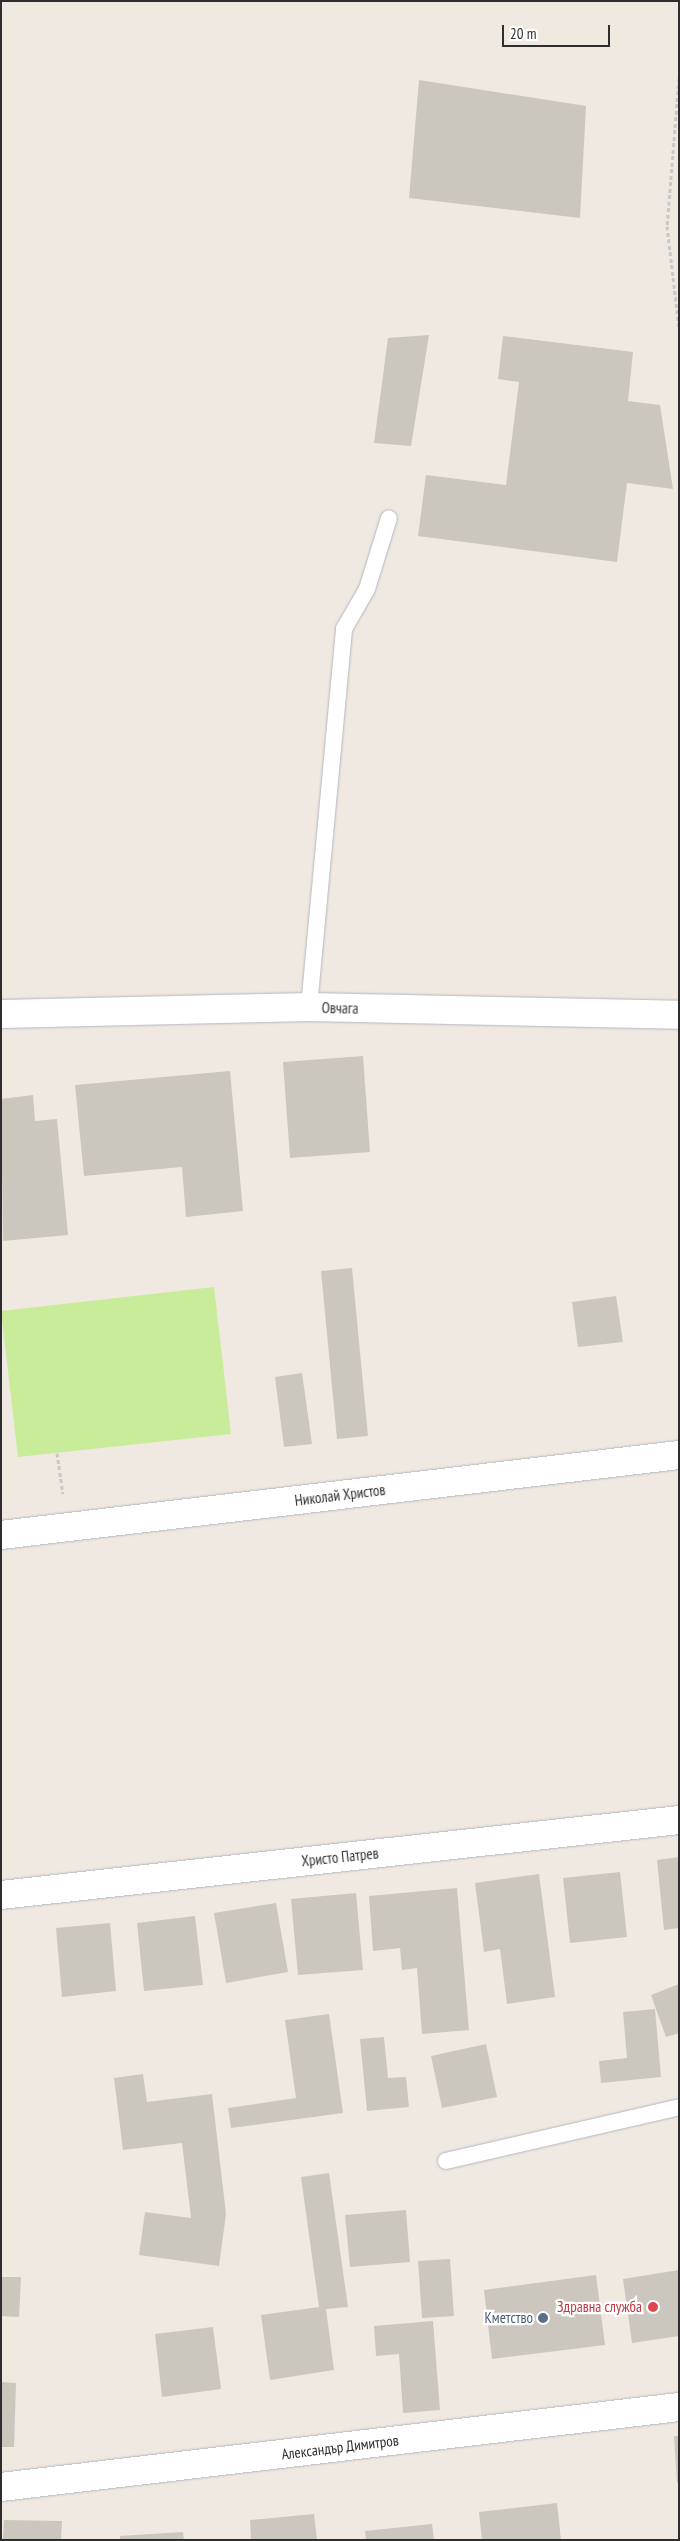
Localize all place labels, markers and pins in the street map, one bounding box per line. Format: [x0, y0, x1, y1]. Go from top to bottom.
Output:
place label: Здравна служба [557, 2298, 642, 2316]
marker: Здравна служба [646, 2300, 660, 2314]
place label: Кметство [484, 2309, 533, 2327]
marker: Кметство [537, 2312, 549, 2324]

